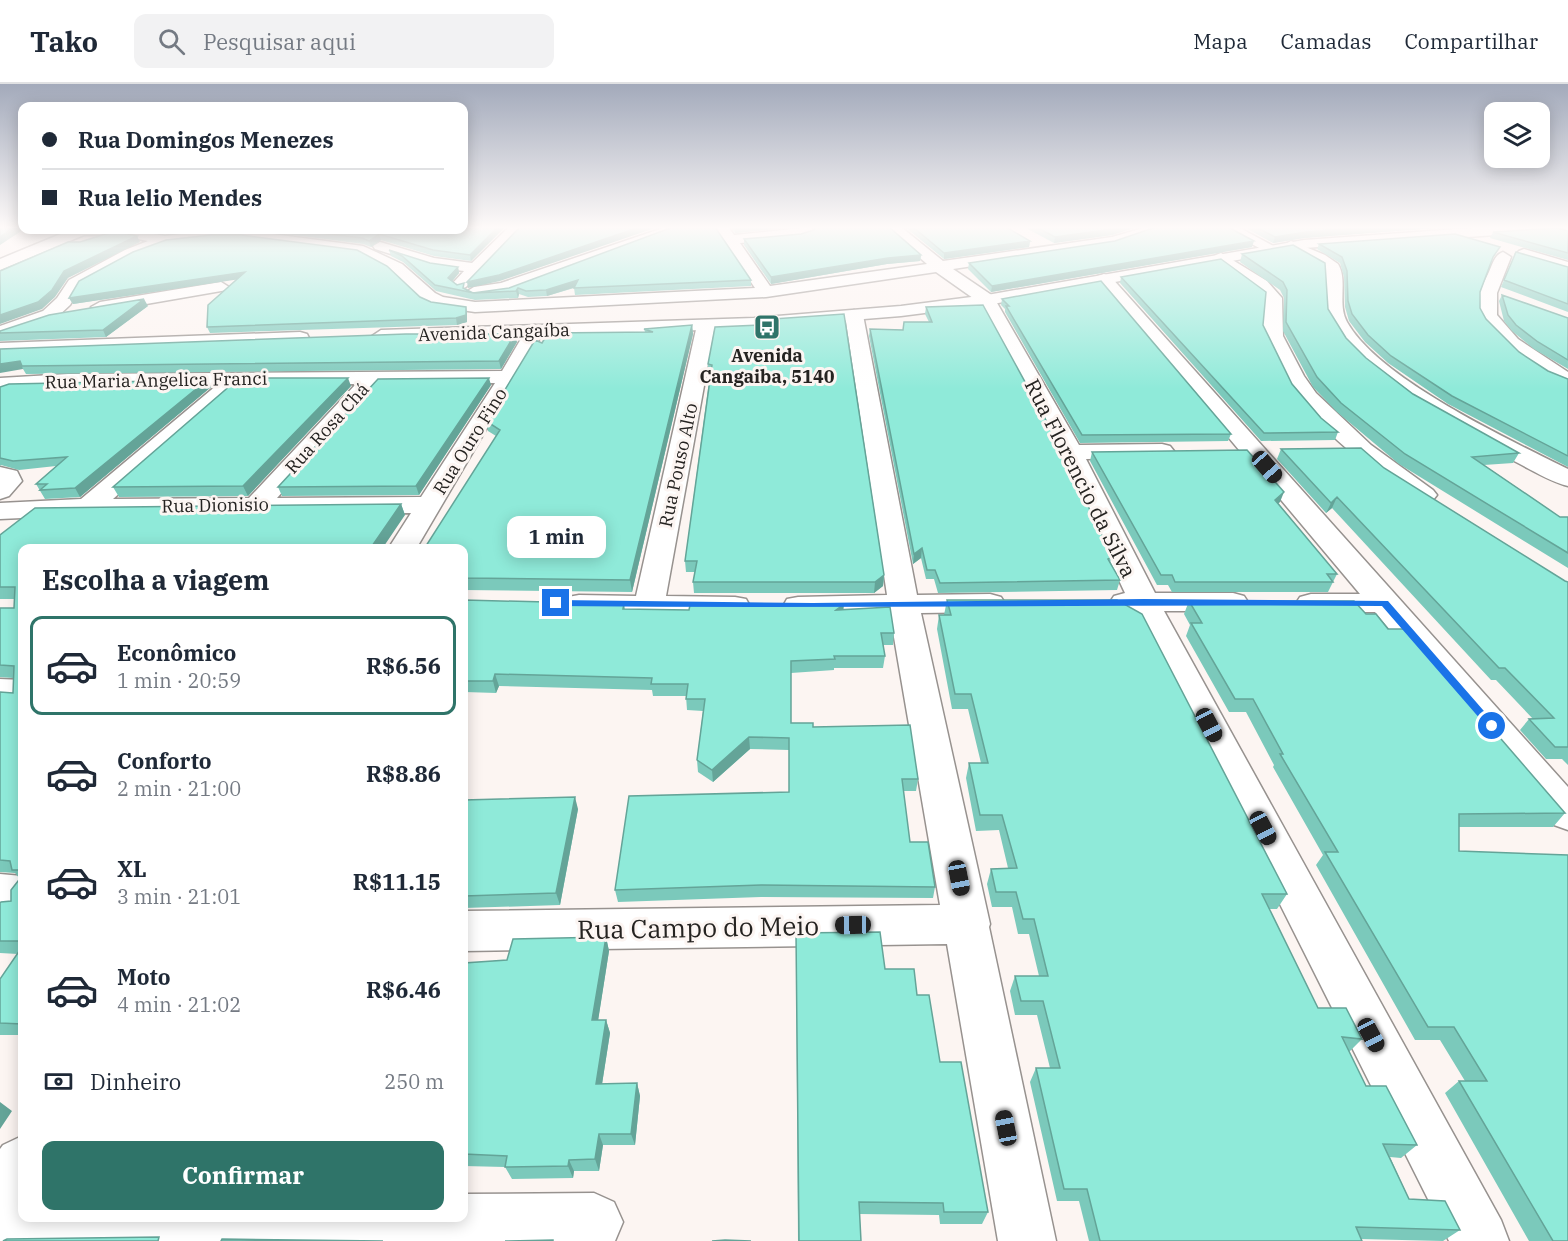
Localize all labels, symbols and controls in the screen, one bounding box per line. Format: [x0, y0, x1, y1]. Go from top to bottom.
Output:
search box [134, 14, 554, 68]
text: Tako [30, 23, 98, 60]
icon: search [155, 25, 188, 58]
text: Pesquisar aqui [203, 27, 356, 56]
text: Mapa [1193, 27, 1248, 55]
text: Camadas [1281, 27, 1371, 55]
text: Compartilhar [1404, 27, 1538, 55]
map controls [1484, 102, 1550, 168]
button: layers [1484, 102, 1550, 168]
text: Rua Domingos Menezes [78, 125, 334, 154]
text: Rua lelio Mendes [78, 183, 262, 212]
bus stop icon: Avenida Cangaiba, 5140 [752, 312, 782, 342]
street label: Avenida Cangaíba [418, 318, 570, 346]
place label: Avenida Cangaiba, 5140 [700, 344, 835, 388]
street label: Rua Maria Angelica Franci [44, 367, 268, 393]
street label: Rua Florencio da Silva [1019, 374, 1143, 582]
street label: Rua Rosa Chá [280, 378, 374, 478]
street label: Rua Ouro Fino [428, 383, 512, 499]
street label: Rua Pouso Alto [654, 401, 702, 529]
car [1248, 448, 1286, 486]
street label: Rua Dionisio [161, 493, 269, 517]
callout: 1 min [506, 516, 606, 558]
text: 1 min [529, 523, 585, 550]
text: Escolha a viagem [42, 562, 269, 597]
route end [542, 589, 569, 616]
text: Econômico [117, 638, 236, 667]
icon: car [45, 639, 99, 693]
text: R$6.56 [366, 651, 441, 680]
text: 1 min · 20:59 [117, 667, 241, 694]
car [1193, 705, 1225, 745]
route start [1478, 712, 1505, 739]
text: Conforto [117, 746, 212, 775]
icon: car [45, 747, 99, 801]
text: R$8.86 [366, 759, 441, 788]
text: 2 min · 21:00 [117, 775, 241, 802]
car [1247, 808, 1279, 848]
text: XL [117, 854, 147, 883]
icon: car [45, 855, 99, 909]
car [947, 859, 971, 897]
text: R$11.15 [353, 867, 441, 896]
text: 3 min · 21:01 [117, 883, 241, 910]
street label: Rua Campo do Meio [577, 908, 819, 946]
car [835, 916, 871, 934]
text: Moto [117, 962, 171, 991]
icon: car [45, 963, 99, 1017]
text: R$6.46 [366, 975, 441, 1004]
text: 4 min · 21:02 [117, 991, 241, 1018]
car [1355, 1015, 1387, 1055]
icon: cash [42, 1065, 75, 1098]
text: Dinheiro [90, 1067, 181, 1096]
text: 250 m [384, 1068, 444, 1095]
car [994, 1109, 1018, 1147]
button: Confirmar [42, 1141, 444, 1210]

